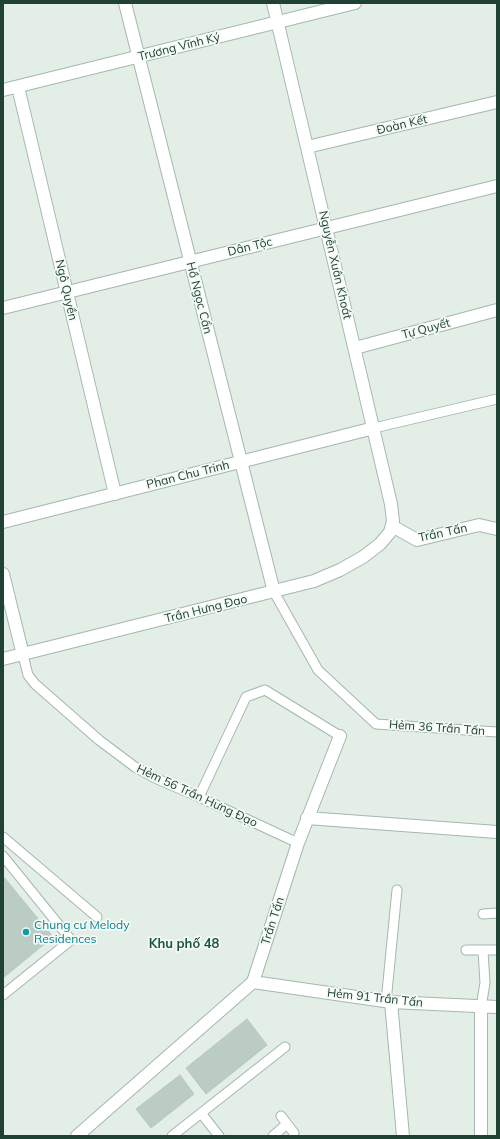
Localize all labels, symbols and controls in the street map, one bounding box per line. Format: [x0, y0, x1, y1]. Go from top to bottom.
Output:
street label: Trương Vĩnh Ký [137, 30, 221, 64]
street label: Đoàn Kết [375, 112, 429, 138]
street label: Nguyễn Xuân Khoát [315, 209, 355, 321]
street label: Dân Tộc [226, 235, 274, 259]
street label: Ngô Quyền [52, 258, 80, 322]
street label: Hồ Ngọc Cẩn [183, 260, 215, 336]
street label: Tự Quyết [400, 316, 452, 342]
street label: Phan Chu Trinh [145, 458, 231, 492]
street label: Trần Tấn [417, 521, 469, 545]
street label: Trần Hưng Đạo [163, 592, 249, 626]
street label: Hẻm 36 Trần Tấn [388, 717, 486, 739]
street label: Hẻm 56 Trần Hưng Đạo [134, 762, 260, 830]
street label: Trần Tấn [258, 895, 288, 947]
place label: Chung cư Melody Residences [34, 918, 130, 946]
marker: Chung cư Melody Residences [21, 927, 31, 937]
district label: Khu phố 48 [149, 936, 219, 952]
street label: Hẻm 91 Trần Tấn [326, 986, 424, 1010]

